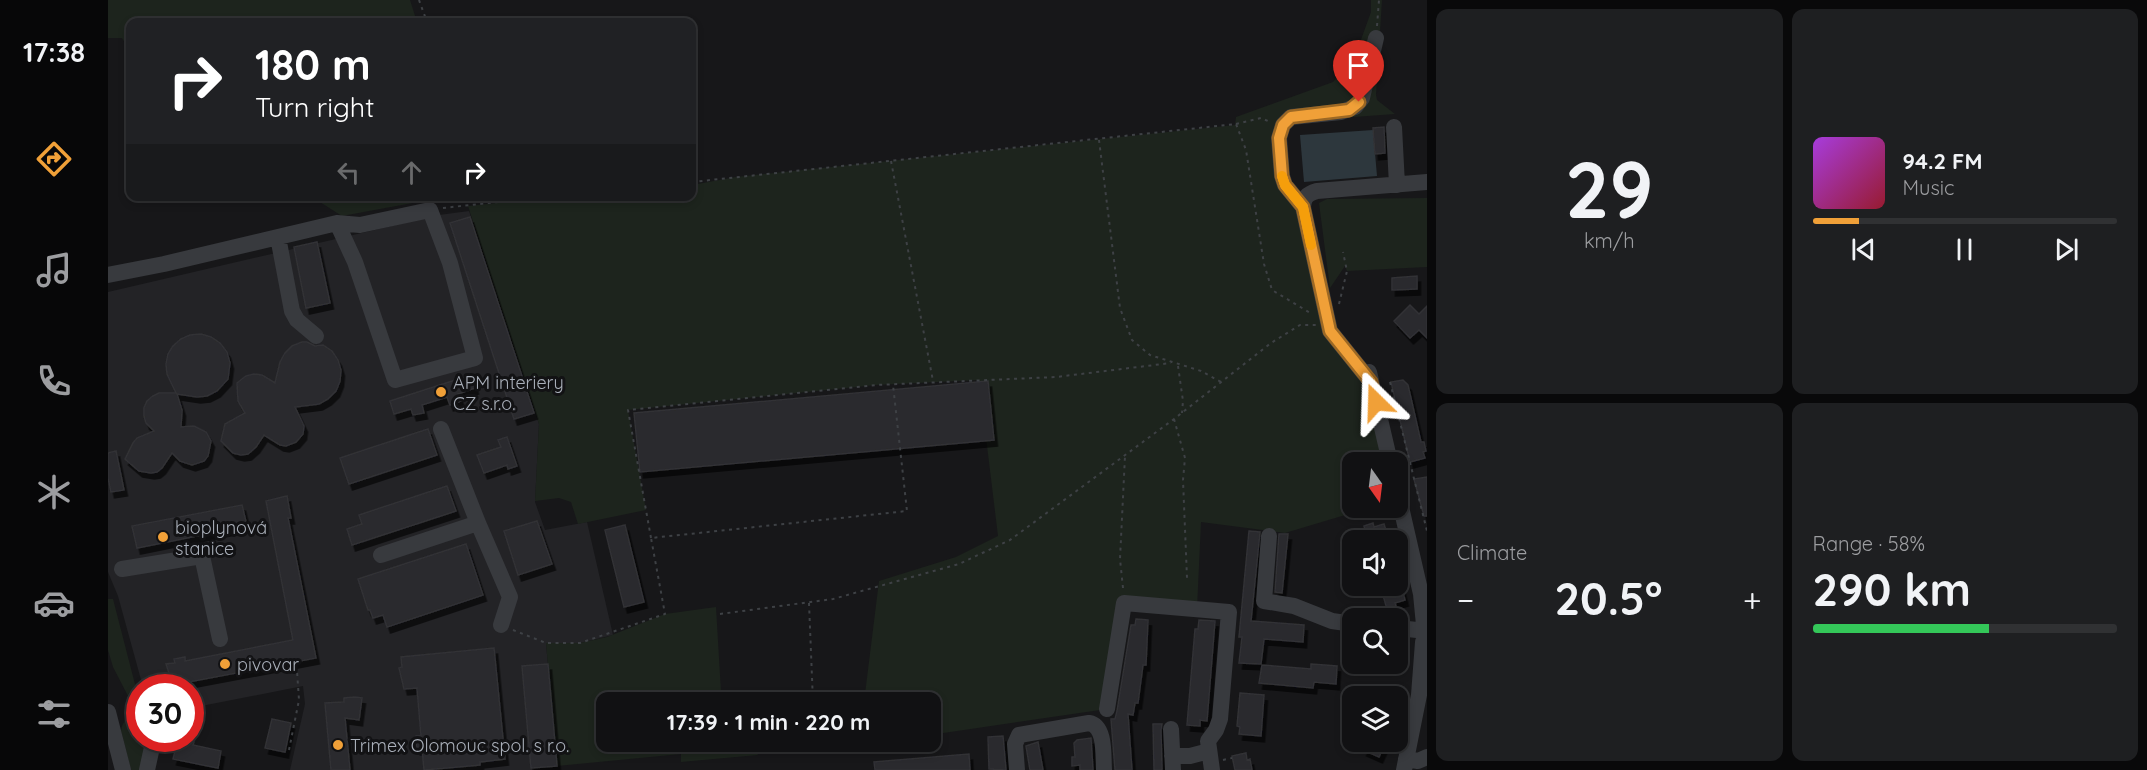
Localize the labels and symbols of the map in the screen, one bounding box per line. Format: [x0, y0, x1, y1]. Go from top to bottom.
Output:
pin [1333, 40, 1384, 102]
position arrow [1344, 370, 1408, 434]
place label: APM interiery CZ s.r.o. [453, 371, 564, 415]
marker: APM interiery CZ s.r.o. [434, 385, 448, 399]
north arrow [1342, 452, 1408, 518]
place label: bioplynová stanice [175, 516, 267, 560]
marker: bioplynová stanice [156, 530, 170, 544]
place label: pivovar [237, 653, 299, 676]
marker: pivovar [218, 657, 232, 671]
speed limit sign: 30 [126, 674, 204, 752]
place label: Trimex Olomouc spol. s r.o. [350, 734, 569, 757]
marker: Trimex Olomouc spol. s r.o. [331, 738, 345, 752]

